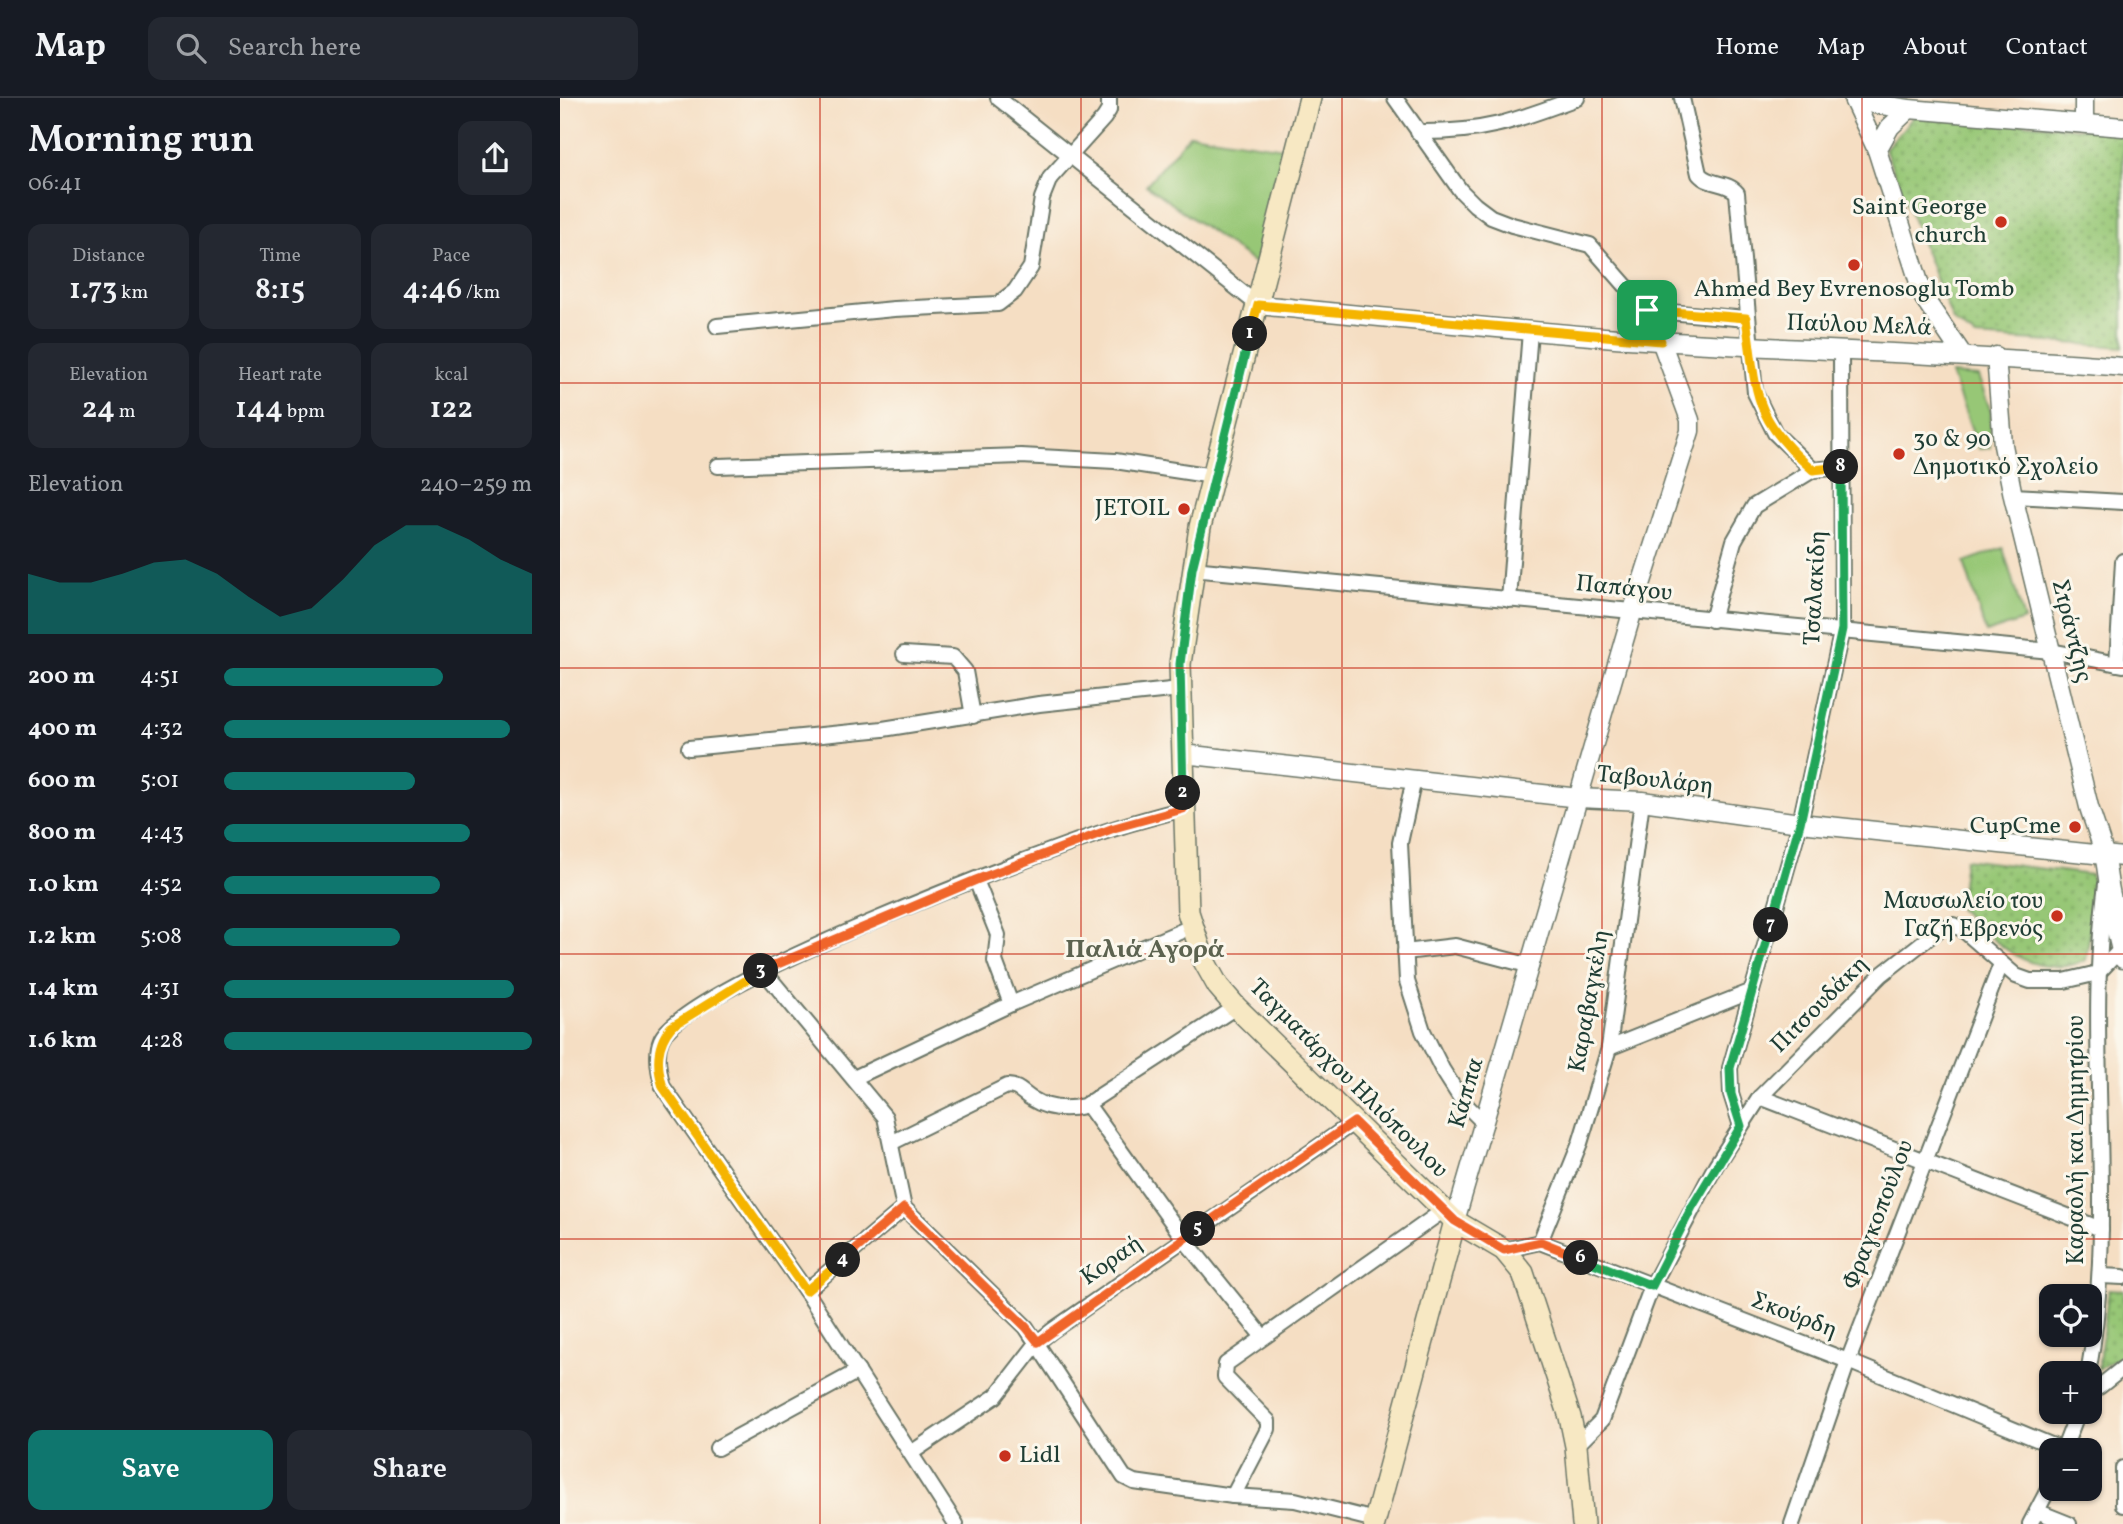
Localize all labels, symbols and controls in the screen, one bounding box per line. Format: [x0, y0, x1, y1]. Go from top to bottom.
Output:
search box [148, 17, 638, 80]
text: Map [35, 25, 106, 71]
icon: search [172, 29, 210, 67]
text: Search here [228, 30, 361, 66]
text: Home [1715, 31, 1779, 65]
text: Map [1817, 31, 1865, 65]
text: About [1903, 31, 1968, 65]
text: Contact [2006, 31, 2088, 65]
text: Morning run [28, 115, 254, 168]
button: share [458, 121, 532, 195]
text: 06:41 [28, 168, 82, 200]
place label: Saint George church [1852, 191, 1987, 253]
marker: Saint George church [1993, 214, 2009, 230]
text: Distance [72, 243, 145, 269]
text: Time [259, 243, 301, 269]
text: Pace [432, 243, 470, 269]
marker: Ahmed Bey Evrenosoglu Tomb [1846, 257, 1862, 273]
text: 1.73 [69, 269, 117, 311]
text: 8:15 [255, 269, 305, 311]
text: 4:46 [402, 269, 462, 311]
place label: Ahmed Bey Evrenosoglu Tomb [1694, 273, 2014, 307]
text: km [117, 280, 148, 306]
text: /km [462, 280, 500, 306]
pin [1617, 280, 1677, 340]
icon: arrive [1628, 291, 1666, 329]
street label: Παύλου Μελά [1786, 306, 1932, 346]
pin: 1 [1232, 316, 1268, 352]
text: 1 [1246, 320, 1253, 346]
text: Elevation [69, 362, 148, 388]
text: Heart rate [238, 362, 322, 388]
text: kcal [434, 362, 468, 388]
text: 24 [82, 388, 115, 430]
text: 144 [235, 388, 283, 430]
text: 122 [430, 388, 473, 430]
text: m [115, 399, 136, 425]
text: bpm [283, 399, 325, 425]
place label: 3ο & 9ο Δημοτικό Σχολείο [1913, 423, 2098, 485]
marker: 3ο & 9ο Δημοτικό Σχολείο [1891, 446, 1907, 462]
pin: 8 [1824, 450, 1858, 484]
text: 8 [1835, 453, 1846, 479]
text: Elevation [28, 469, 124, 501]
text: 240–259 m [420, 469, 532, 501]
place label: JETOIL [1095, 492, 1170, 526]
marker: JETOIL [1176, 501, 1192, 517]
street label: Τσαλακίδη [1796, 530, 1836, 646]
street label: Παπάγου [1574, 567, 1674, 611]
street label: Στράντζης [2042, 576, 2100, 686]
text: 200 m [28, 661, 95, 693]
text: 4:51 [140, 661, 179, 693]
text: 400 m [28, 713, 97, 745]
text: 4:32 [140, 713, 183, 745]
street label: Ταβουλάρη [1595, 758, 1715, 804]
text: 600 m [28, 765, 96, 797]
text: 5:01 [140, 765, 179, 797]
pin: 2 [1166, 776, 1200, 810]
text: 2 [1178, 779, 1187, 805]
place label: CupCme [1970, 810, 2061, 844]
text: 800 m [28, 817, 96, 849]
text: 4:43 [140, 817, 184, 849]
marker: CupCme [2067, 819, 2083, 835]
text: 1.0 km [28, 869, 99, 901]
text: 4:52 [140, 869, 183, 901]
place label: Μαυσωλείο του Γαζή Εβρενός [1883, 885, 2043, 947]
pin: 7 [1754, 908, 1788, 942]
marker: Μαυσωλείο του Γαζή Εβρενός [2049, 908, 2065, 924]
text: 7 [1766, 911, 1775, 937]
text: 1.2 km [28, 921, 97, 953]
text: 5:08 [140, 921, 182, 953]
street label: Καραβαγκέλη [1561, 927, 1619, 1075]
district label: Παλιά Αγορά [1065, 932, 1225, 968]
street label: Πιτσουδάκη [1763, 948, 1877, 1062]
pin: 3 [744, 954, 778, 988]
text: 3 [756, 957, 765, 983]
street label: Ταγματάρχου Ηλιόπουλου [1240, 971, 1456, 1187]
text: 1.4 km [28, 973, 99, 1005]
text: 4:31 [140, 973, 180, 1005]
street label: Καραολή και Δημητρίου [2060, 1015, 2094, 1265]
text: 1.6 km [28, 1025, 97, 1057]
text: 4:28 [140, 1025, 183, 1057]
street label: Κάππα [1441, 1054, 1493, 1132]
street label: Φραγκοπούλου [1835, 1135, 1923, 1295]
pin: 5 [1180, 1212, 1216, 1246]
text: 5 [1193, 1215, 1202, 1241]
street label: Κοραή [1074, 1227, 1150, 1295]
pin: 6 [1564, 1240, 1598, 1276]
pin: 4 [826, 1242, 860, 1278]
text: 6 [1575, 1244, 1586, 1270]
text: 4 [837, 1246, 848, 1272]
street label: Σκούρδη [1746, 1284, 1842, 1348]
map controls [2039, 1284, 2102, 1501]
button: locate [2039, 1284, 2102, 1347]
button: + [2039, 1361, 2102, 1424]
button: Save [28, 1430, 273, 1510]
button: Share [287, 1430, 532, 1510]
button: − [2039, 1438, 2102, 1501]
place label: Lidl [1019, 1439, 1060, 1473]
marker: Lidl [997, 1448, 1013, 1464]

